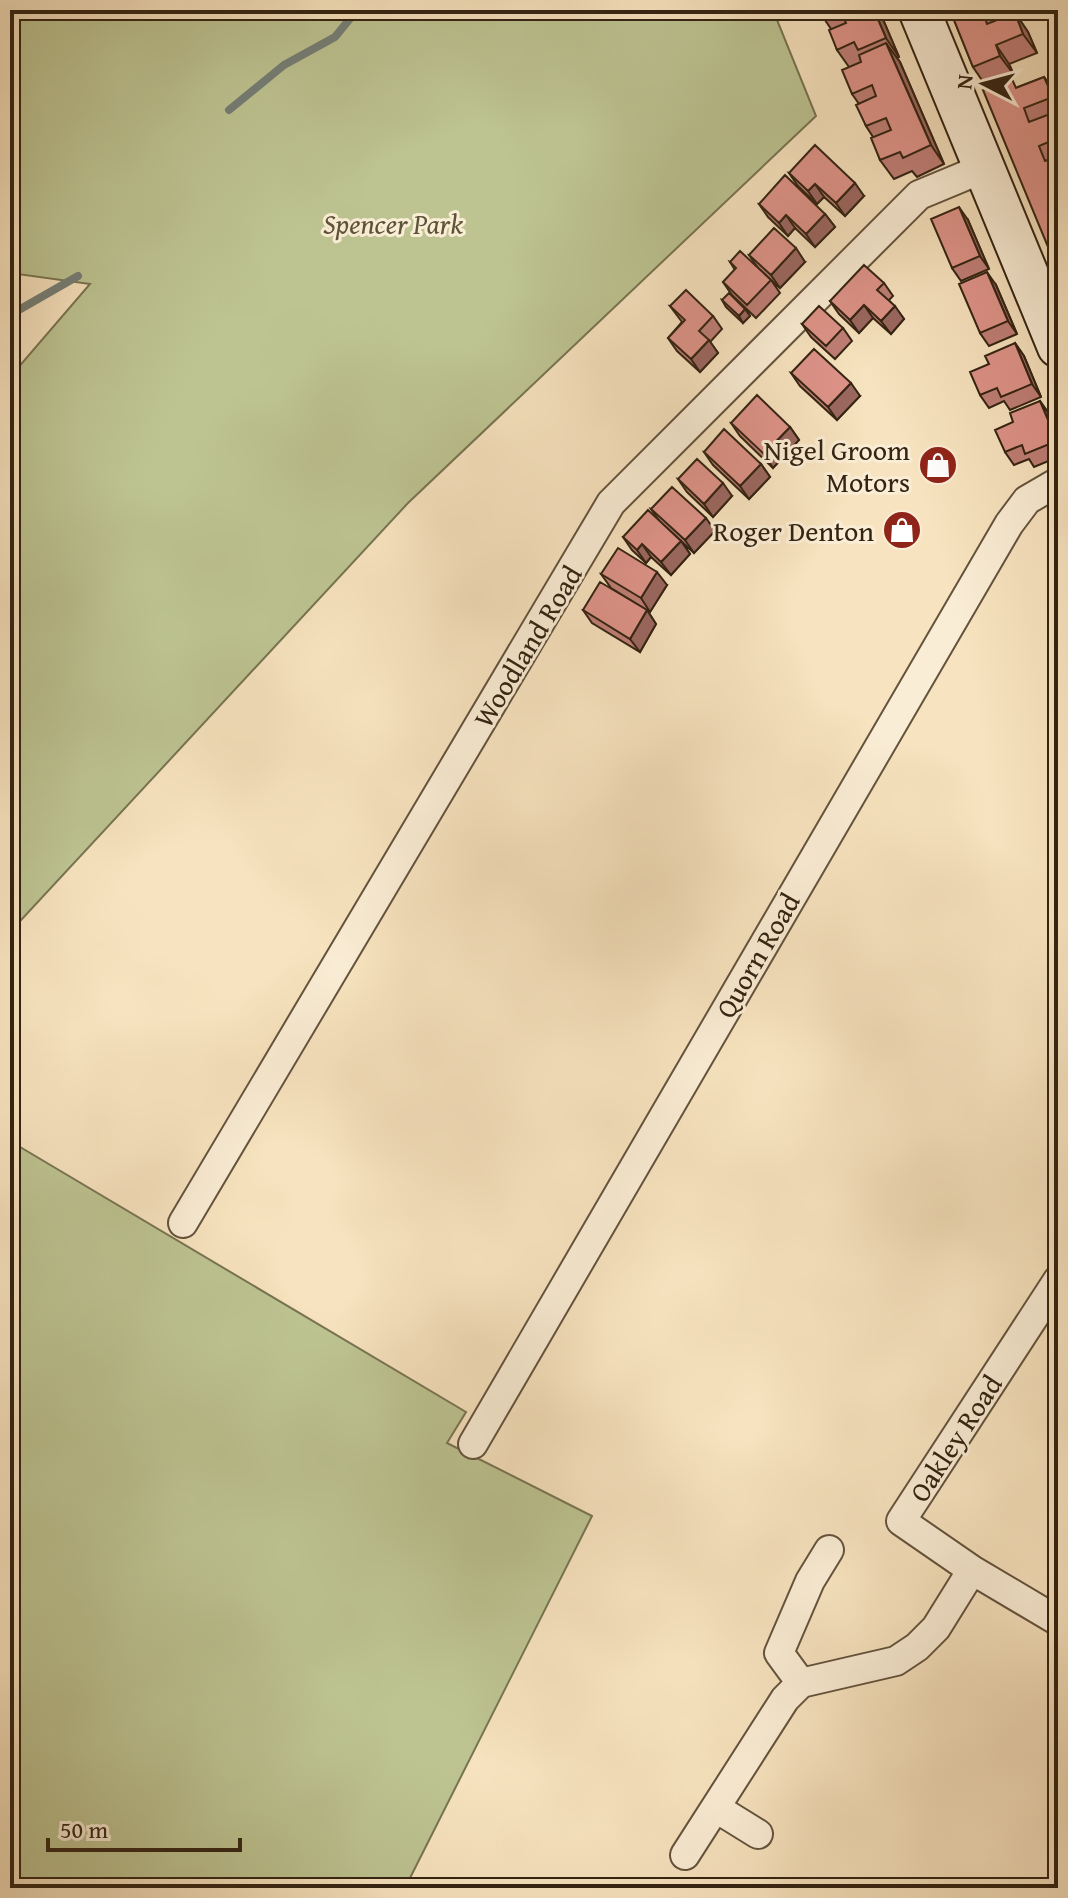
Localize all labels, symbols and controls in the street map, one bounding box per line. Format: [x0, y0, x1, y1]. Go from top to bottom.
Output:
north arrow [944, 44, 1024, 124]
text: N [947, 73, 981, 91]
park label: Spencer Park [323, 203, 463, 244]
place label: Nigel Groom Motors [764, 429, 910, 502]
shop icon: Nigel Groom Motors [917, 444, 959, 486]
shop icon: Roger Denton [881, 509, 923, 551]
place label: Roger Denton [713, 510, 874, 551]
street label: Woodland Road [462, 557, 592, 735]
street label: Quorn Road [705, 885, 809, 1025]
street label: Oakley Road [899, 1366, 1011, 1510]
scale bar [48, 1802, 240, 1852]
text: 50 m [60, 1812, 108, 1847]

